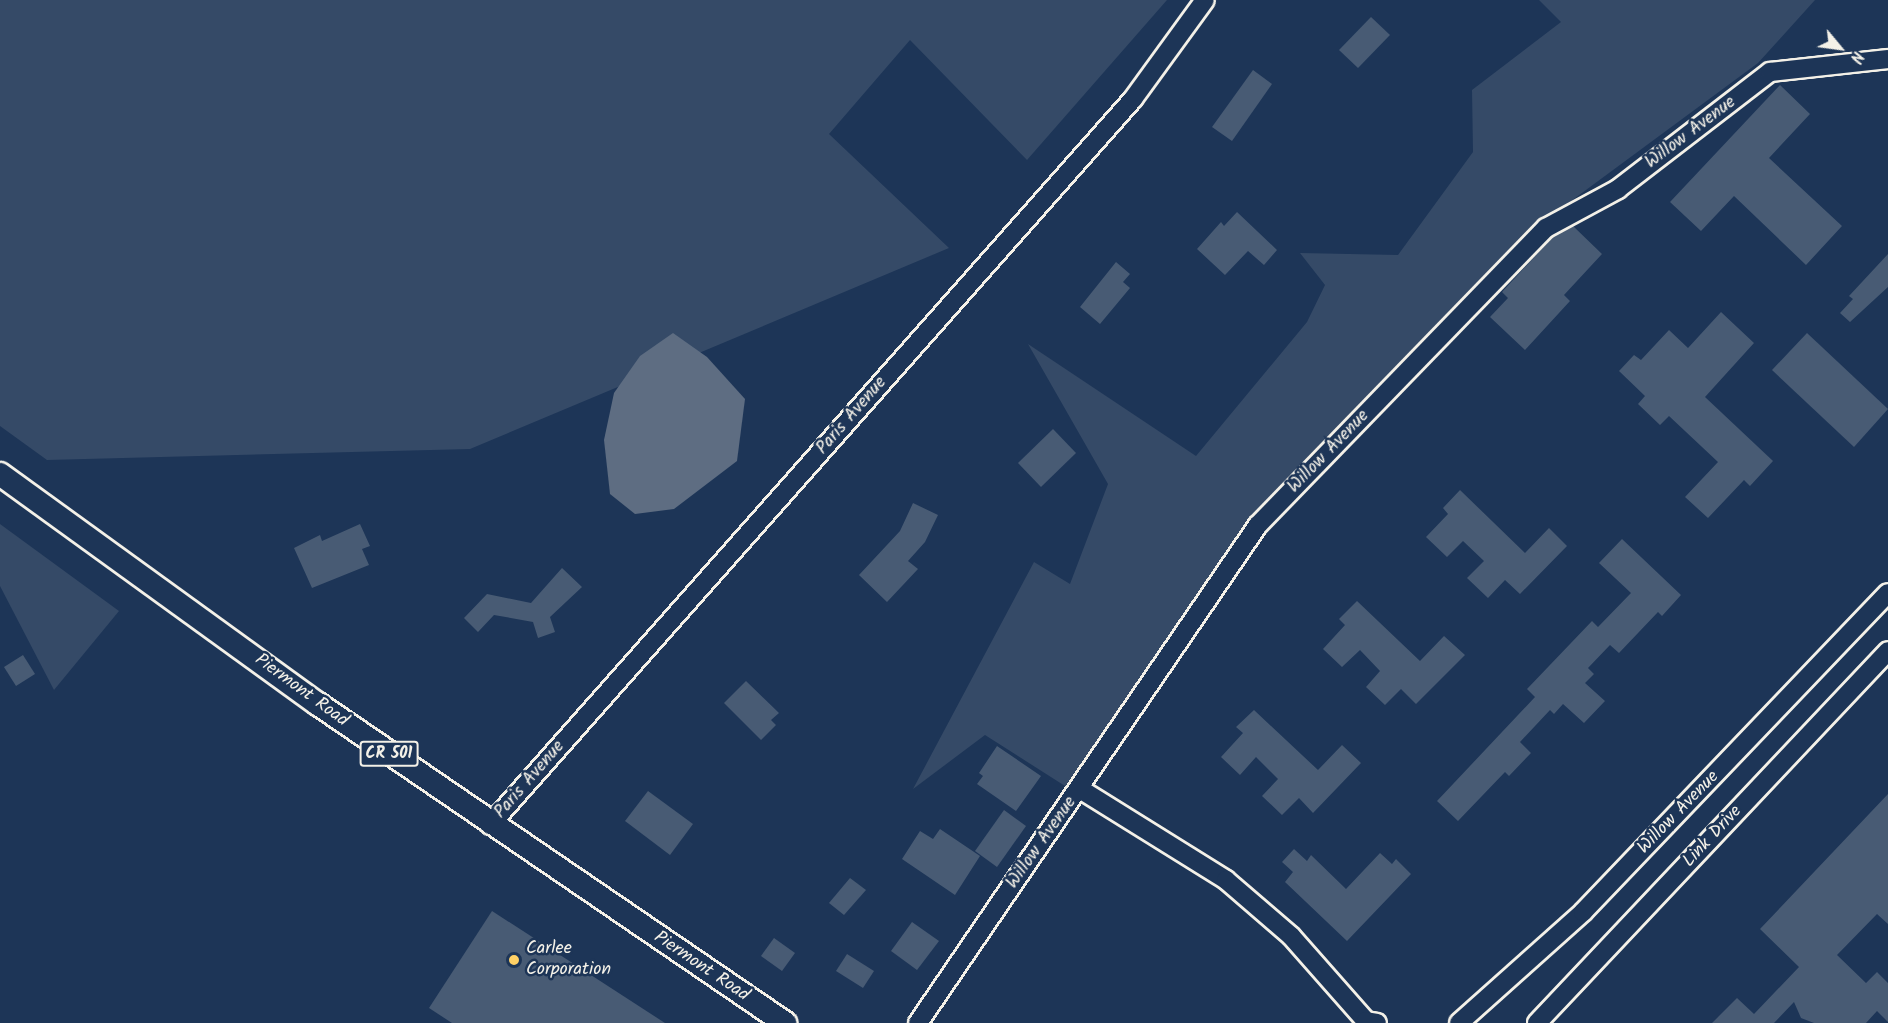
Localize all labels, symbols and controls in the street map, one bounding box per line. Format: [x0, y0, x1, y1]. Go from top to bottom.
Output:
north arrow [1810, 18, 1870, 78]
text: N [1843, 46, 1870, 67]
street label: Willow Avenue [1642, 92, 1740, 174]
street label: Paris Avenue [812, 373, 892, 459]
street label: Willow Avenue [1284, 406, 1374, 498]
street label: Piermont Road [250, 650, 352, 732]
street label: Paris Avenue [490, 737, 570, 823]
road number: CR 501 [359, 741, 419, 767]
street label: Willow Avenue [1634, 767, 1724, 859]
street label: Willow Avenue [1002, 793, 1082, 893]
street label: Link Drive [1679, 802, 1747, 872]
street label: Piermont Road [649, 927, 753, 1007]
place label: Carlee Corporation [526, 939, 611, 982]
marker: Carlee Corporation [507, 953, 521, 967]

